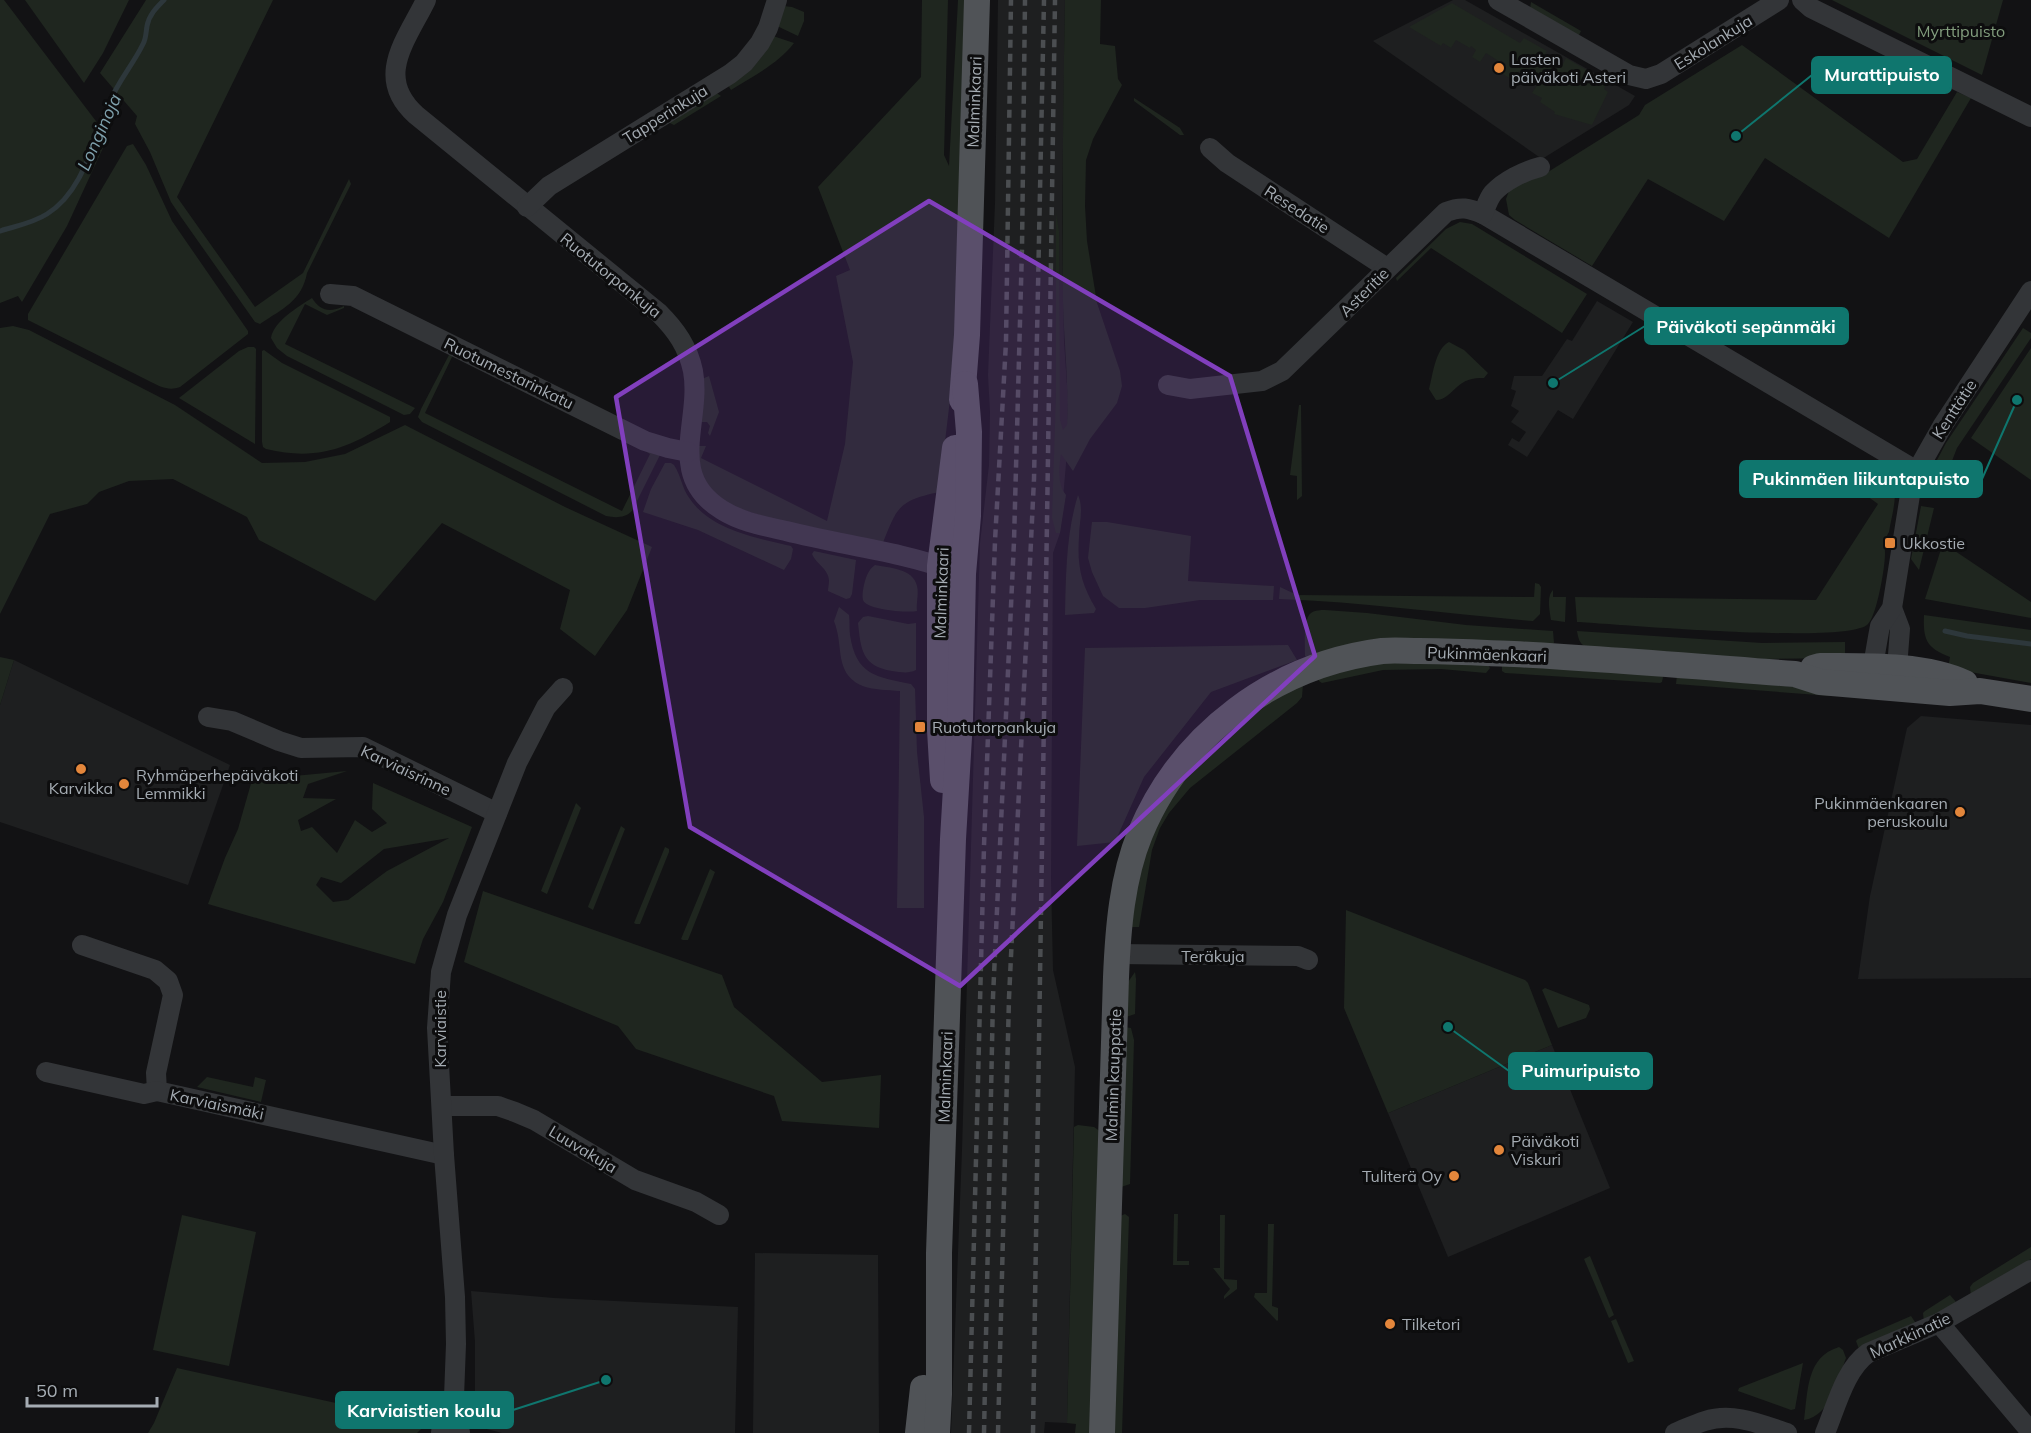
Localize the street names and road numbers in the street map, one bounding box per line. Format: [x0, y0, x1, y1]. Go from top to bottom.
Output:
street label: Eskolankuja [1670, 10, 1756, 74]
street label: Malminkaari [962, 56, 986, 148]
street label: Tapperinkuja [619, 80, 711, 148]
street label: Resedatie [1261, 181, 1333, 237]
street label: Ruotutorpankuja [556, 228, 666, 322]
street label: Asteritie [1335, 263, 1393, 321]
street label: Ruotumestarinkatu [441, 333, 577, 413]
street label: Kenttätie [1927, 376, 1981, 442]
street label: Malminkaari [929, 547, 953, 639]
street label: Pukinmäenkaari [1427, 642, 1547, 666]
street label: Karviaisrinne [358, 740, 454, 800]
street label: Teräkuja [1181, 946, 1245, 966]
street label: Karviaistie [430, 990, 450, 1068]
street label: Malmin kauppatie [1101, 1008, 1125, 1142]
street label: Malminkaari [933, 1031, 957, 1123]
street label: Karviaismäki [168, 1084, 266, 1124]
street label: Luuvakuja [545, 1121, 621, 1177]
street label: Markkinatie [1867, 1308, 1953, 1362]

